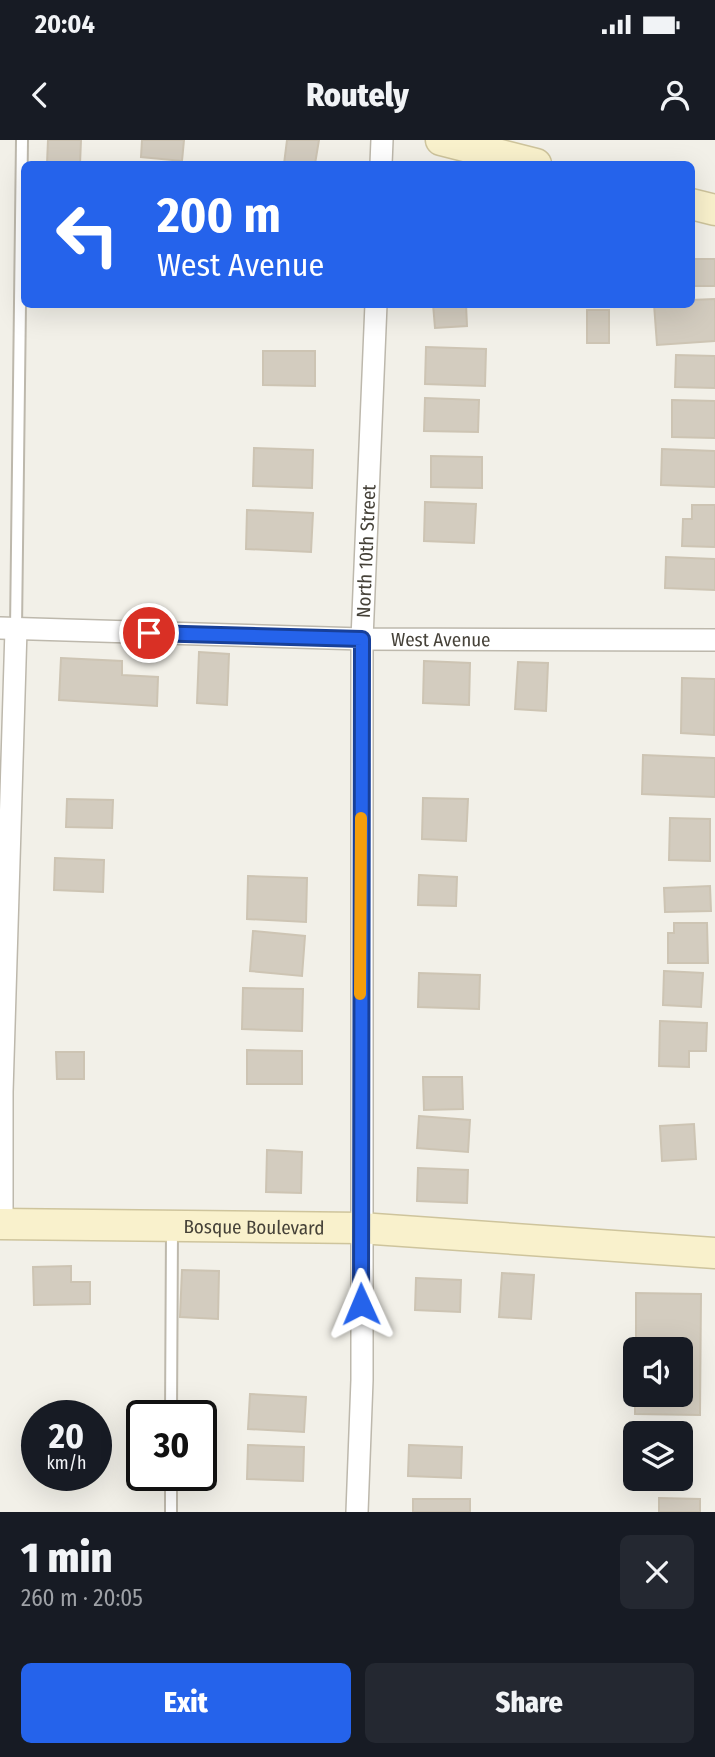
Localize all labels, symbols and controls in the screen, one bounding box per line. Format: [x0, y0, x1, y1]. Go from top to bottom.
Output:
text: 20:04 [35, 9, 95, 40]
icon: back [21, 76, 59, 114]
text: Routely [306, 76, 409, 114]
icon: person [656, 76, 694, 114]
text: 200 m [157, 186, 281, 245]
icon: left [42, 189, 133, 280]
text: West Avenue [157, 246, 324, 284]
street label: North 10th Street [352, 483, 380, 618]
pin [119, 603, 179, 663]
icon: arrive [130, 614, 168, 652]
street label: West Avenue [391, 628, 491, 651]
street label: Bosque Boulevard [183, 1215, 325, 1240]
position arrow [324, 1267, 398, 1341]
map controls [623, 1337, 693, 1491]
button: sound [623, 1337, 693, 1407]
speed limit sign: 30 [126, 1400, 217, 1491]
text: 20 [49, 1415, 84, 1457]
button: layers [623, 1421, 693, 1491]
text: km/h [46, 1452, 87, 1474]
text: 1 min [21, 1533, 112, 1583]
button: close [620, 1535, 694, 1609]
text: 260 m · 20:05 [21, 1584, 143, 1612]
button: Exit [21, 1663, 351, 1743]
button: Share [365, 1663, 694, 1743]

